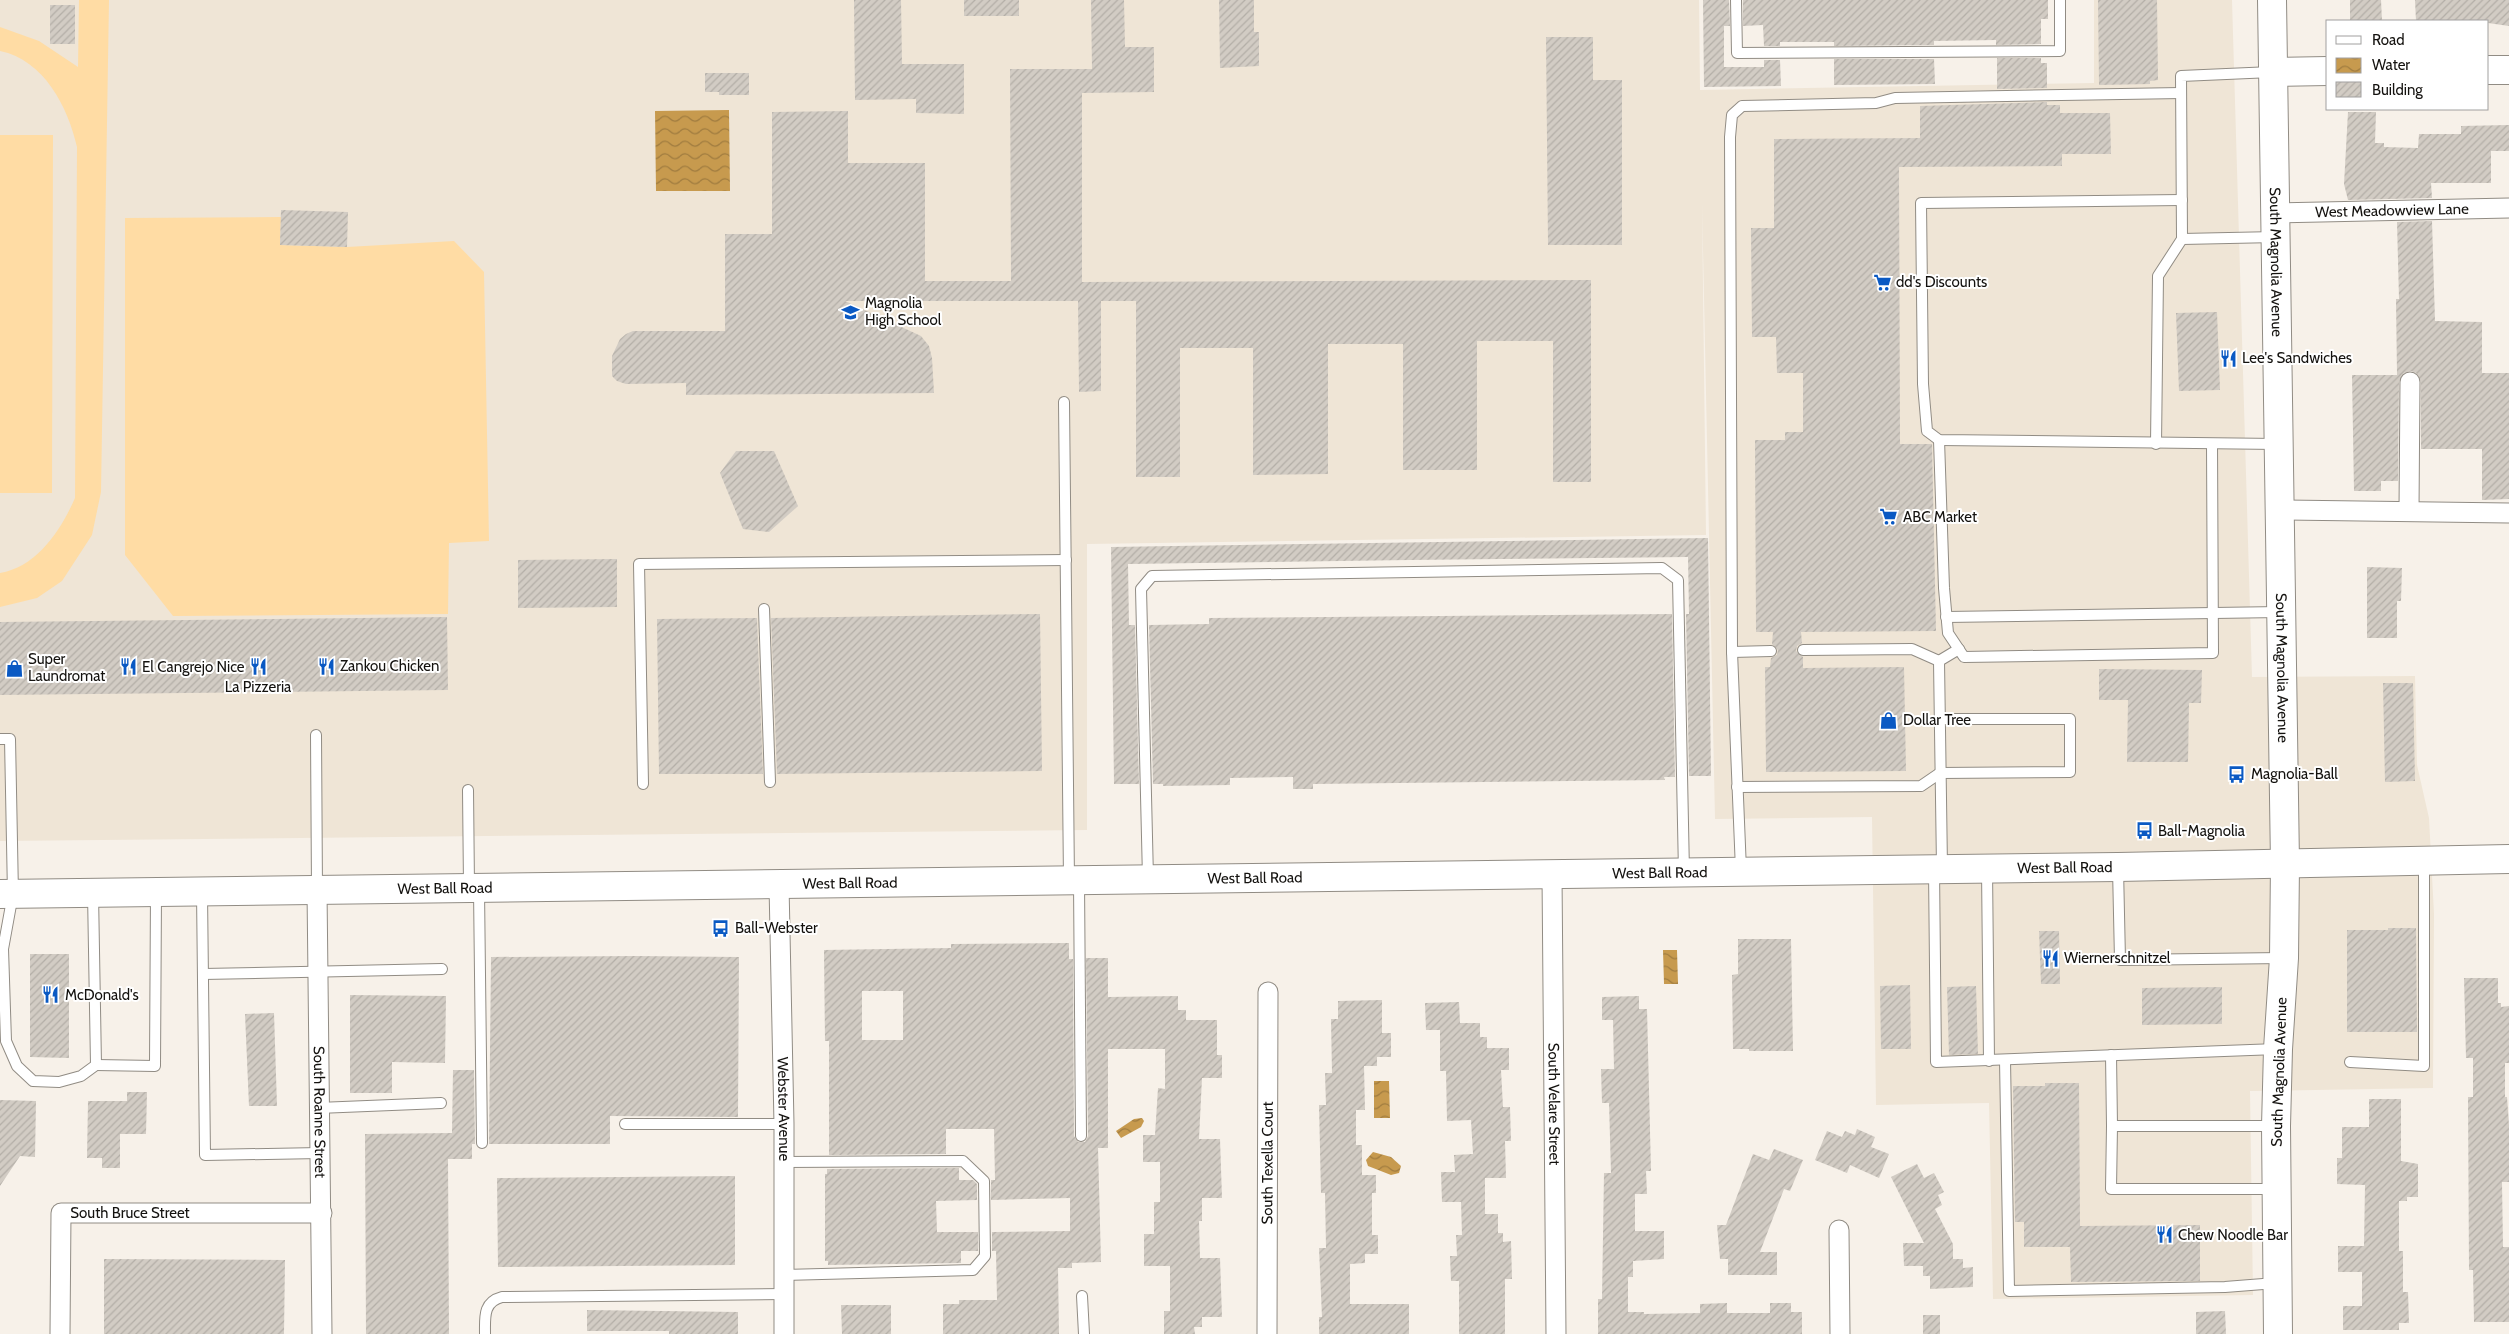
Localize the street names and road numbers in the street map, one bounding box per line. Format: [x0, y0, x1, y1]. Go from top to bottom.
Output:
street label: South Magnolia Avenue [2266, 187, 2286, 337]
street label: West Meadowview Lane [2315, 200, 2469, 221]
street label: South Magnolia Avenue [2272, 593, 2292, 743]
street label: West Ball Road [2017, 858, 2113, 877]
street label: West Ball Road [1612, 863, 1708, 882]
street label: West Ball Road [1207, 868, 1303, 888]
street label: West Ball Road [802, 874, 898, 893]
street label: West Ball Road [397, 879, 493, 898]
street label: South Magnolia Avenue [2267, 997, 2291, 1147]
street label: South Velare Street [1544, 1043, 1564, 1165]
street label: South Roanne Street [310, 1046, 329, 1178]
street label: Webster Avenue [774, 1057, 793, 1161]
street label: South Texella Court [1258, 1101, 1277, 1225]
street label: South Bruce Street [70, 1204, 190, 1222]

